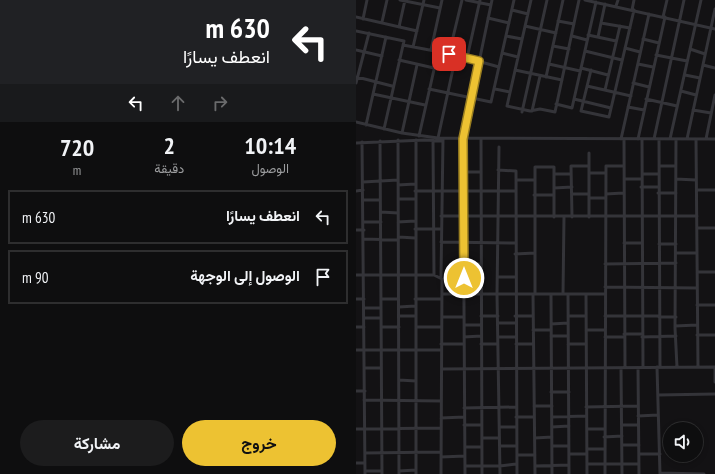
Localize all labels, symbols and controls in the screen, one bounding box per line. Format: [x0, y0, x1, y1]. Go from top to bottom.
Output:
text: 630 m [206, 9, 270, 46]
icon: left [284, 16, 336, 68]
pin [432, 37, 466, 71]
icon: arrive [438, 43, 460, 65]
text: انعطف يسارًا [183, 45, 270, 68]
icon: left [125, 92, 147, 114]
icon: ahead [167, 92, 189, 114]
icon: right [209, 92, 231, 114]
text: 2 [164, 130, 175, 161]
text: 10:14 [244, 130, 296, 161]
text: 720 [60, 132, 94, 163]
text: دقيقة [154, 160, 184, 177]
text: الوصول [251, 160, 289, 177]
text: m [73, 162, 81, 179]
text: انعطف يسارًا [226, 206, 300, 225]
icon: left [312, 206, 334, 228]
text: 630 m [22, 208, 55, 227]
position arrow [443, 257, 485, 299]
text: الوصول إلى الوجهة [190, 266, 300, 285]
icon: arrive [312, 266, 334, 288]
text: 90 m [22, 268, 48, 287]
button: مشاركة [20, 420, 174, 466]
button: خروج [182, 420, 336, 466]
map controls [663, 422, 703, 462]
button: sound [663, 422, 703, 462]

